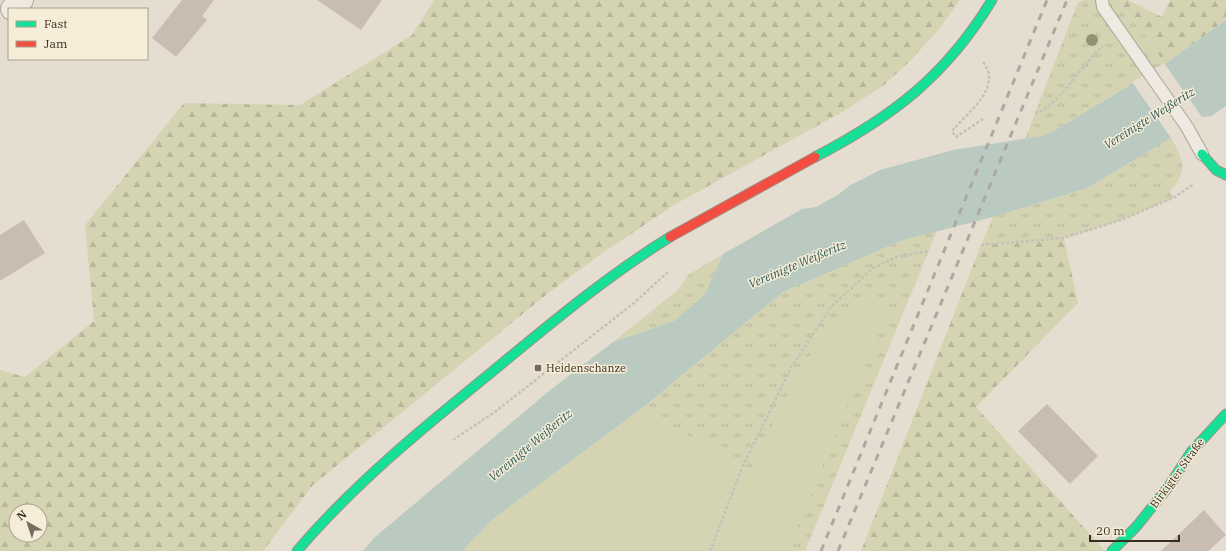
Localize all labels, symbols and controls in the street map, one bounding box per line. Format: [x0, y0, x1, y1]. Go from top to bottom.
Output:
legend [8, 8, 148, 60]
text: Fast [44, 16, 68, 31]
text: Jam [44, 36, 68, 51]
water label: Vereinigte Weißeritz [1101, 84, 1198, 152]
water label: Vereinigte Weißeritz [746, 237, 848, 291]
place label: Heidenschanze [546, 361, 626, 375]
marker: Heidenschanze [533, 363, 543, 373]
water label: Vereinigte Weißeritz [485, 405, 575, 484]
street label: Birkigter Straße [1147, 435, 1207, 511]
north arrow [8, 503, 48, 543]
text: N [14, 507, 30, 523]
scale bar [1090, 517, 1179, 543]
text: 20 m [1096, 523, 1125, 538]

